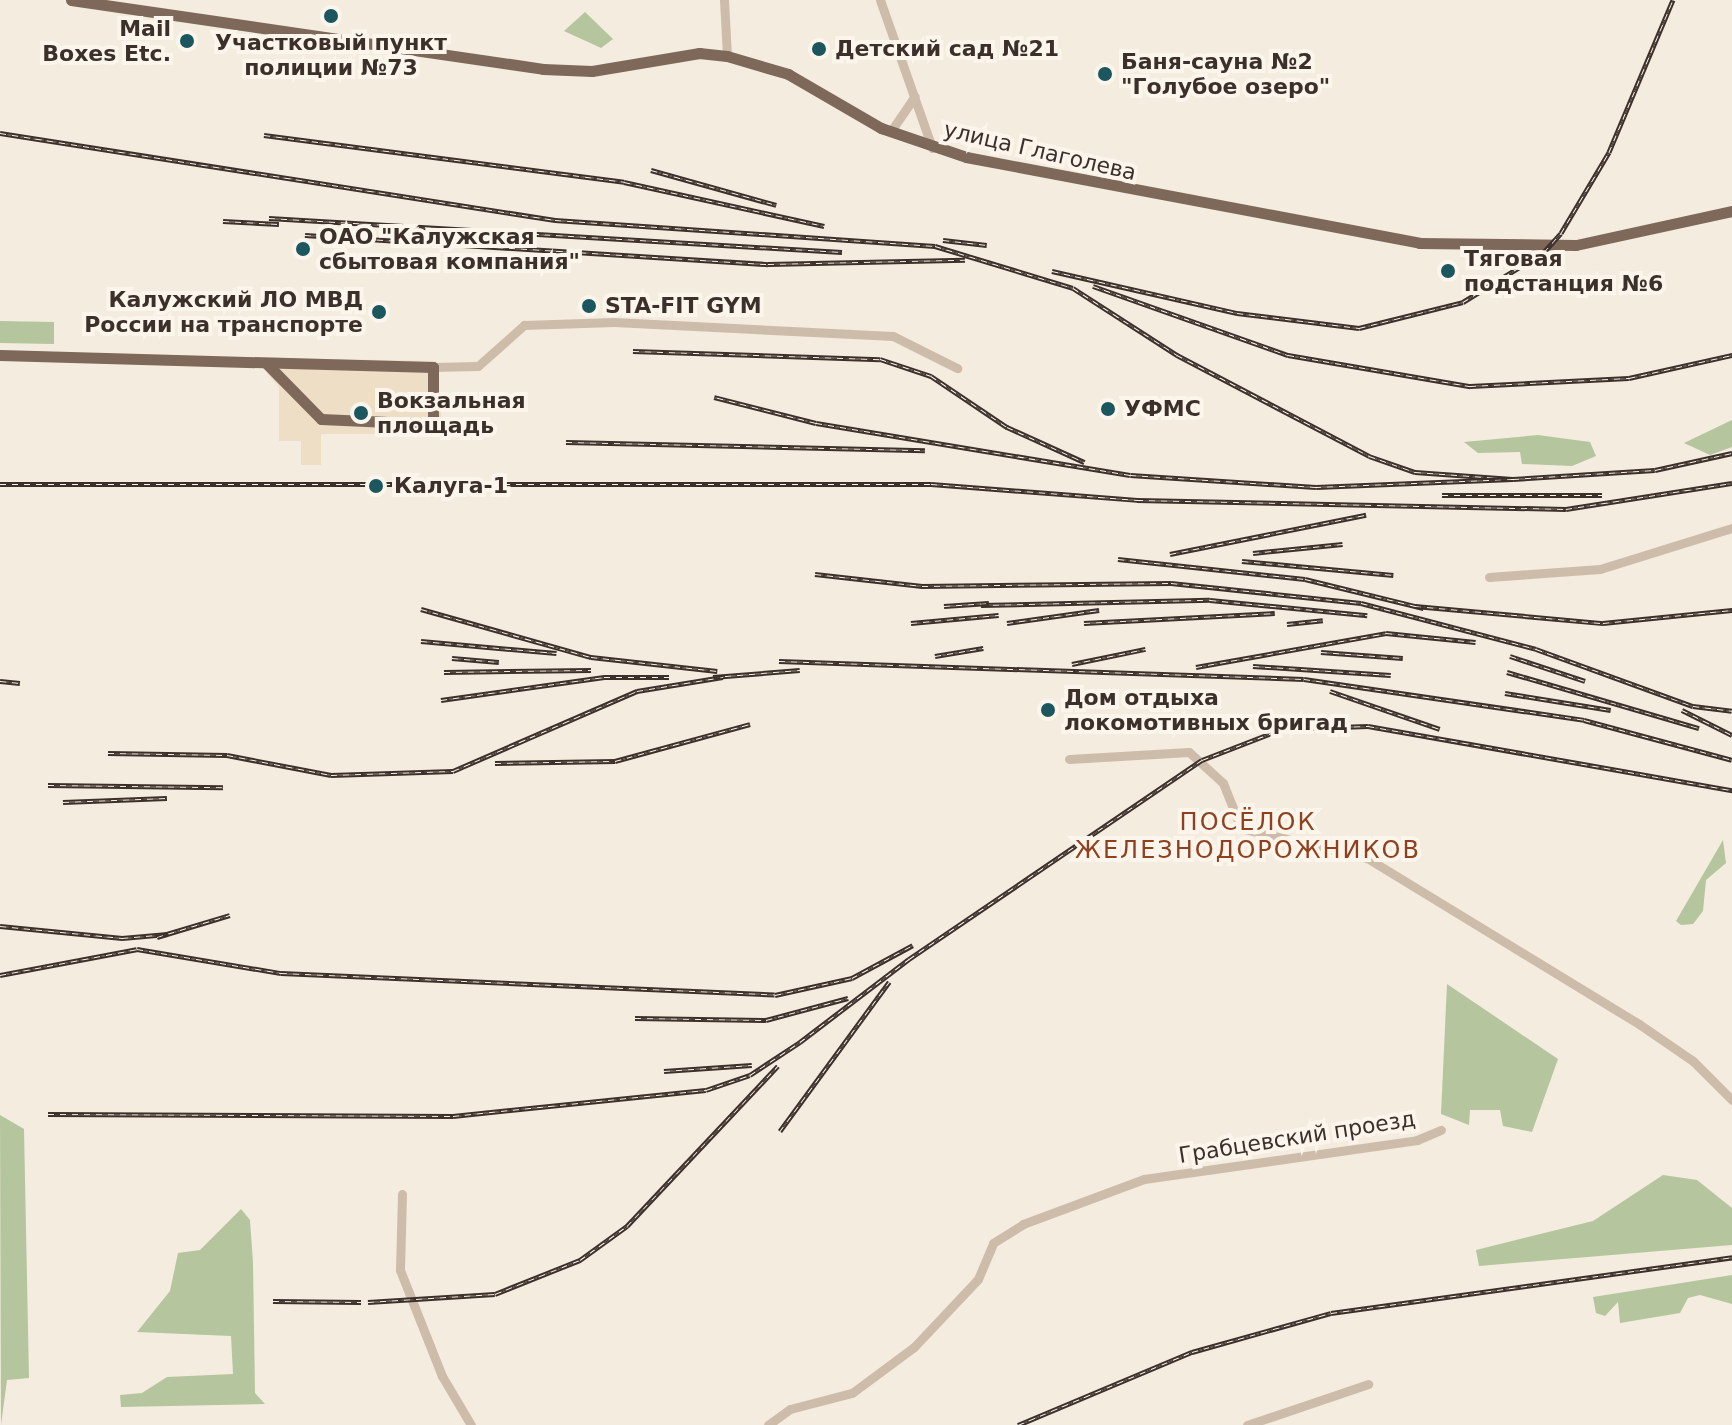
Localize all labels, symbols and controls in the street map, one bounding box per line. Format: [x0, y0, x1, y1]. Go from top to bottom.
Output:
marker: Участковый пункт полиции №73 [322, 7, 340, 25]
place label: Mail Boxes Etc. [42, 15, 171, 66]
place label: Участковый пункт полиции №73 [215, 29, 447, 80]
marker: Mail Boxes Etc. [178, 32, 196, 50]
place label: Детский сад №21 [835, 36, 1059, 62]
marker: Детский сад №21 [810, 40, 828, 58]
place label: Баня-сауна №2 "Голубое озеро" [1121, 48, 1330, 100]
marker: Баня-сауна №2 "Голубое озеро" [1096, 65, 1114, 83]
street label: улица Глаголева [941, 116, 1139, 186]
place label: ОАО "Калужская сбытовая компания" [319, 223, 580, 274]
marker: ОАО "Калужская сбытовая компания" [294, 240, 312, 258]
place label: Тяговая подстанция №6 [1464, 245, 1663, 296]
marker: Тяговая подстанция №6 [1439, 262, 1457, 280]
place label: Калужский ЛО МВД России на транспорте [84, 286, 363, 338]
place label: STA-FIT GYM [605, 293, 762, 319]
marker: STA-FIT GYM [580, 297, 598, 315]
marker: Калужский ЛО МВД России на транспорте [370, 303, 388, 321]
place label: Вокзальная площадь [377, 387, 526, 438]
place label: УФМС [1124, 396, 1201, 422]
marker: УФМС [1099, 400, 1117, 418]
marker: Вокзальная площадь [352, 404, 370, 422]
place label: Калуга-1 [394, 473, 508, 499]
marker: Калуга-1 [365, 475, 387, 497]
place label: Дом отдыха локомотивных бригад [1064, 684, 1348, 736]
marker: Дом отдыха локомотивных бригад [1039, 701, 1057, 719]
district label: ПОСЁЛОК ЖЕЛЕЗНОДОРОЖНИКОВ [1075, 809, 1421, 865]
street label: Грабцевский проезд [1177, 1105, 1417, 1169]

